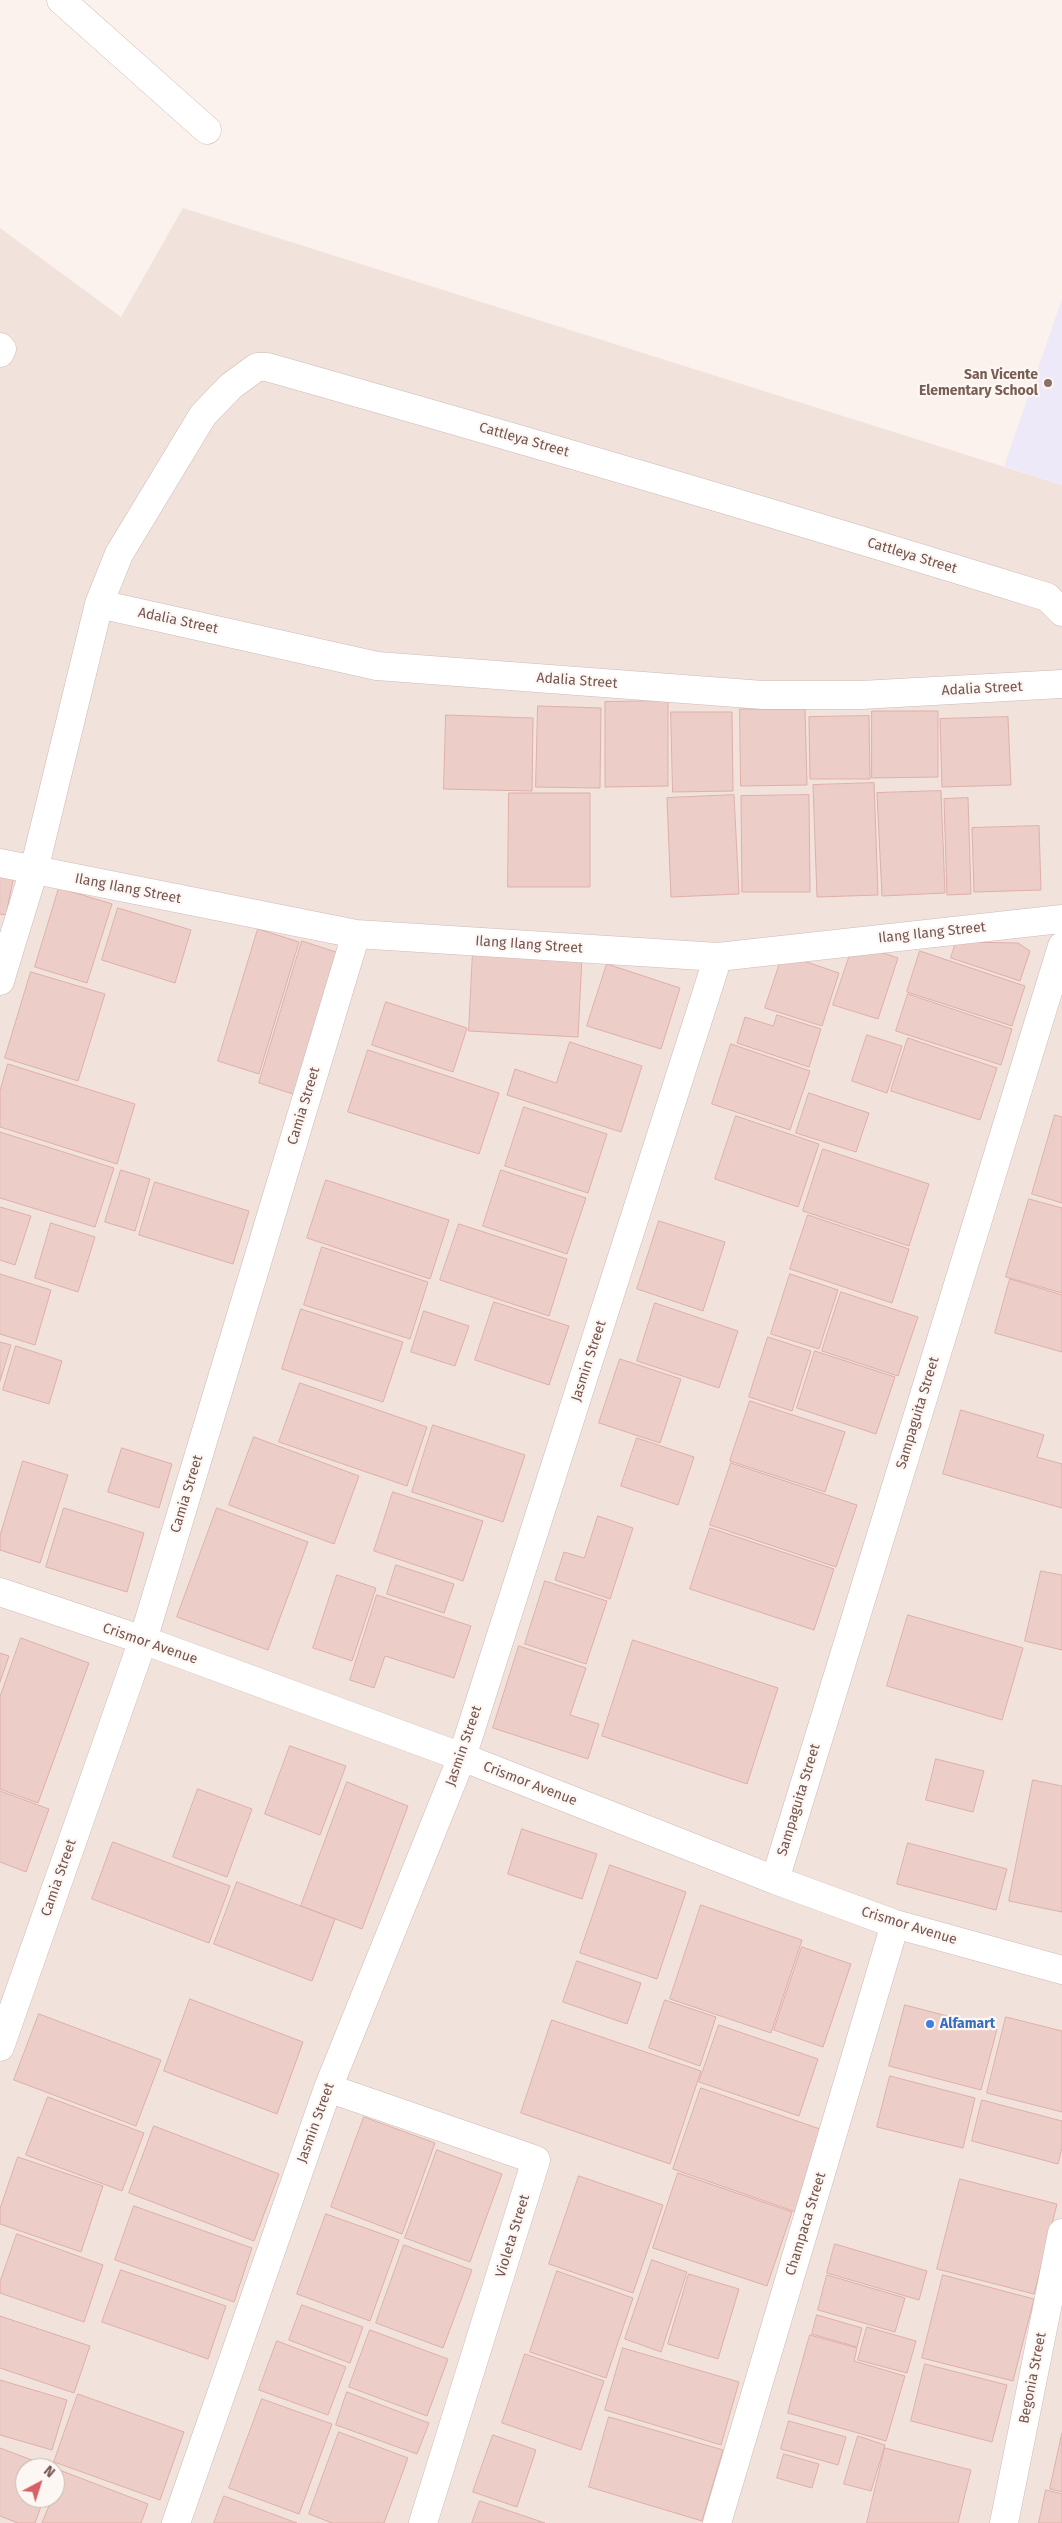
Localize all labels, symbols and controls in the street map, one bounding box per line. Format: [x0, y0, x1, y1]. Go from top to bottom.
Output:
place label: San Vicente Elementary School [919, 367, 1038, 400]
marker: San Vicente Elementary School [1042, 377, 1054, 389]
street label: Cattleya Street [477, 419, 571, 461]
street label: Cattleya Street [865, 534, 959, 578]
street label: Adalia Street [137, 604, 219, 638]
street label: Adalia Street [536, 670, 618, 692]
street label: Adalia Street [941, 678, 1023, 700]
street label: Ilang Ilang Street [73, 870, 183, 908]
street label: Ilang Ilang Street [877, 919, 987, 947]
street label: Ilang Ilang Street [475, 933, 583, 957]
street label: Camia Street [284, 1065, 324, 1147]
street label: Jasmin Street [568, 1318, 610, 1404]
street label: Sampaguita Street [893, 1355, 943, 1471]
street label: Camia Street [167, 1453, 207, 1535]
street label: Crismor Avenue [100, 1620, 200, 1668]
street label: Jasmin Street [442, 1703, 486, 1789]
street label: Sampaguita Street [774, 1742, 824, 1858]
street label: Crismor Avenue [481, 1758, 579, 1810]
street label: Camia Street [38, 1837, 80, 1919]
street label: Crismor Avenue [859, 1903, 959, 1949]
place label: Alfamart [940, 2016, 995, 2032]
marker: Alfamart [924, 2018, 936, 2030]
street label: Jasmin Street [294, 2081, 338, 2165]
street label: Champaca Street [782, 2170, 830, 2278]
street label: Violeta Street [492, 2193, 534, 2279]
street label: Begonia Street [1016, 2331, 1050, 2425]
north arrow [15, 2458, 65, 2508]
text: N [40, 2462, 58, 2481]

